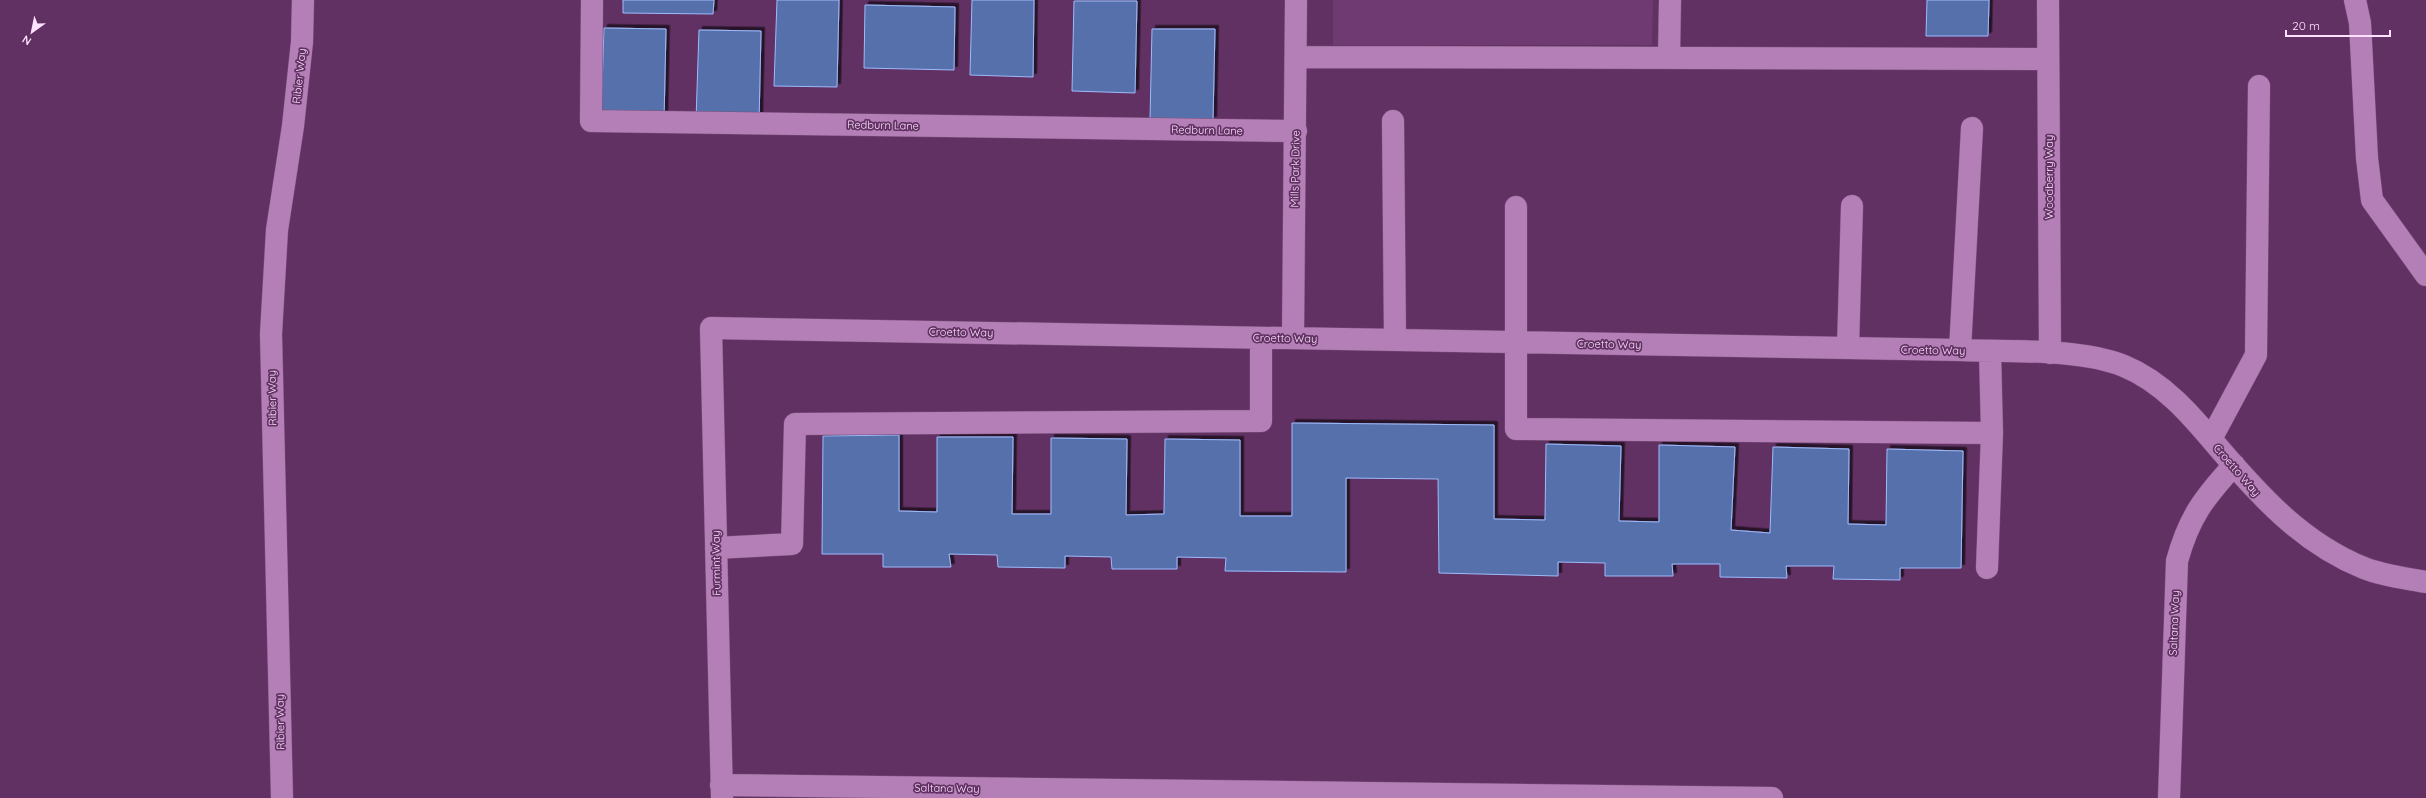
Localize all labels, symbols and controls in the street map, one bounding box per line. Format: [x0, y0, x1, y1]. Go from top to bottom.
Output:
north arrow [12, 12, 52, 52]
scale bar [2286, 12, 2390, 38]
text: 20 m [2292, 18, 2320, 33]
text: N [19, 32, 34, 48]
street label: Ribier Way [289, 48, 309, 104]
street label: Redburn Lane [847, 117, 919, 133]
street label: Redburn Lane [1171, 122, 1243, 138]
street label: Mills Park Drive [1287, 130, 1303, 208]
street label: Woodberry Way [2042, 135, 2056, 219]
street label: Croetto Way [929, 324, 993, 340]
street label: Croetto Way [1253, 330, 1317, 346]
street label: Croetto Way [1577, 336, 1641, 352]
street label: Croetto Way [1901, 342, 1965, 358]
street label: Ribier Way [265, 370, 279, 426]
street label: Croetto Way [2211, 441, 2263, 499]
street label: Furmint Way [708, 530, 724, 596]
street label: Saltana Way [2166, 590, 2182, 656]
street label: Ribier Way [273, 694, 287, 750]
street label: Saltana Way [914, 780, 980, 796]

